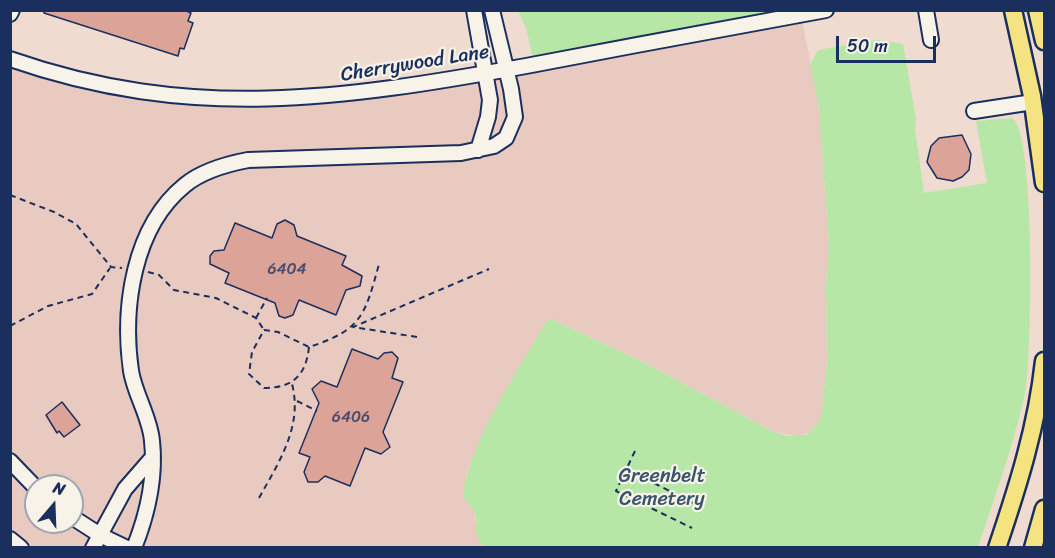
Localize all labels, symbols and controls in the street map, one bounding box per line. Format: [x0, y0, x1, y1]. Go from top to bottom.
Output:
scale bar [839, 24, 940, 62]
text: 50 m [847, 30, 888, 62]
street label: Cherrywood Lane [339, 40, 491, 88]
house number: 6404 [267, 260, 307, 280]
house number: 6406 [332, 408, 370, 428]
park label: Greenbelt Cemetery [619, 465, 705, 512]
text: N [49, 473, 69, 504]
north arrow [24, 474, 84, 534]

